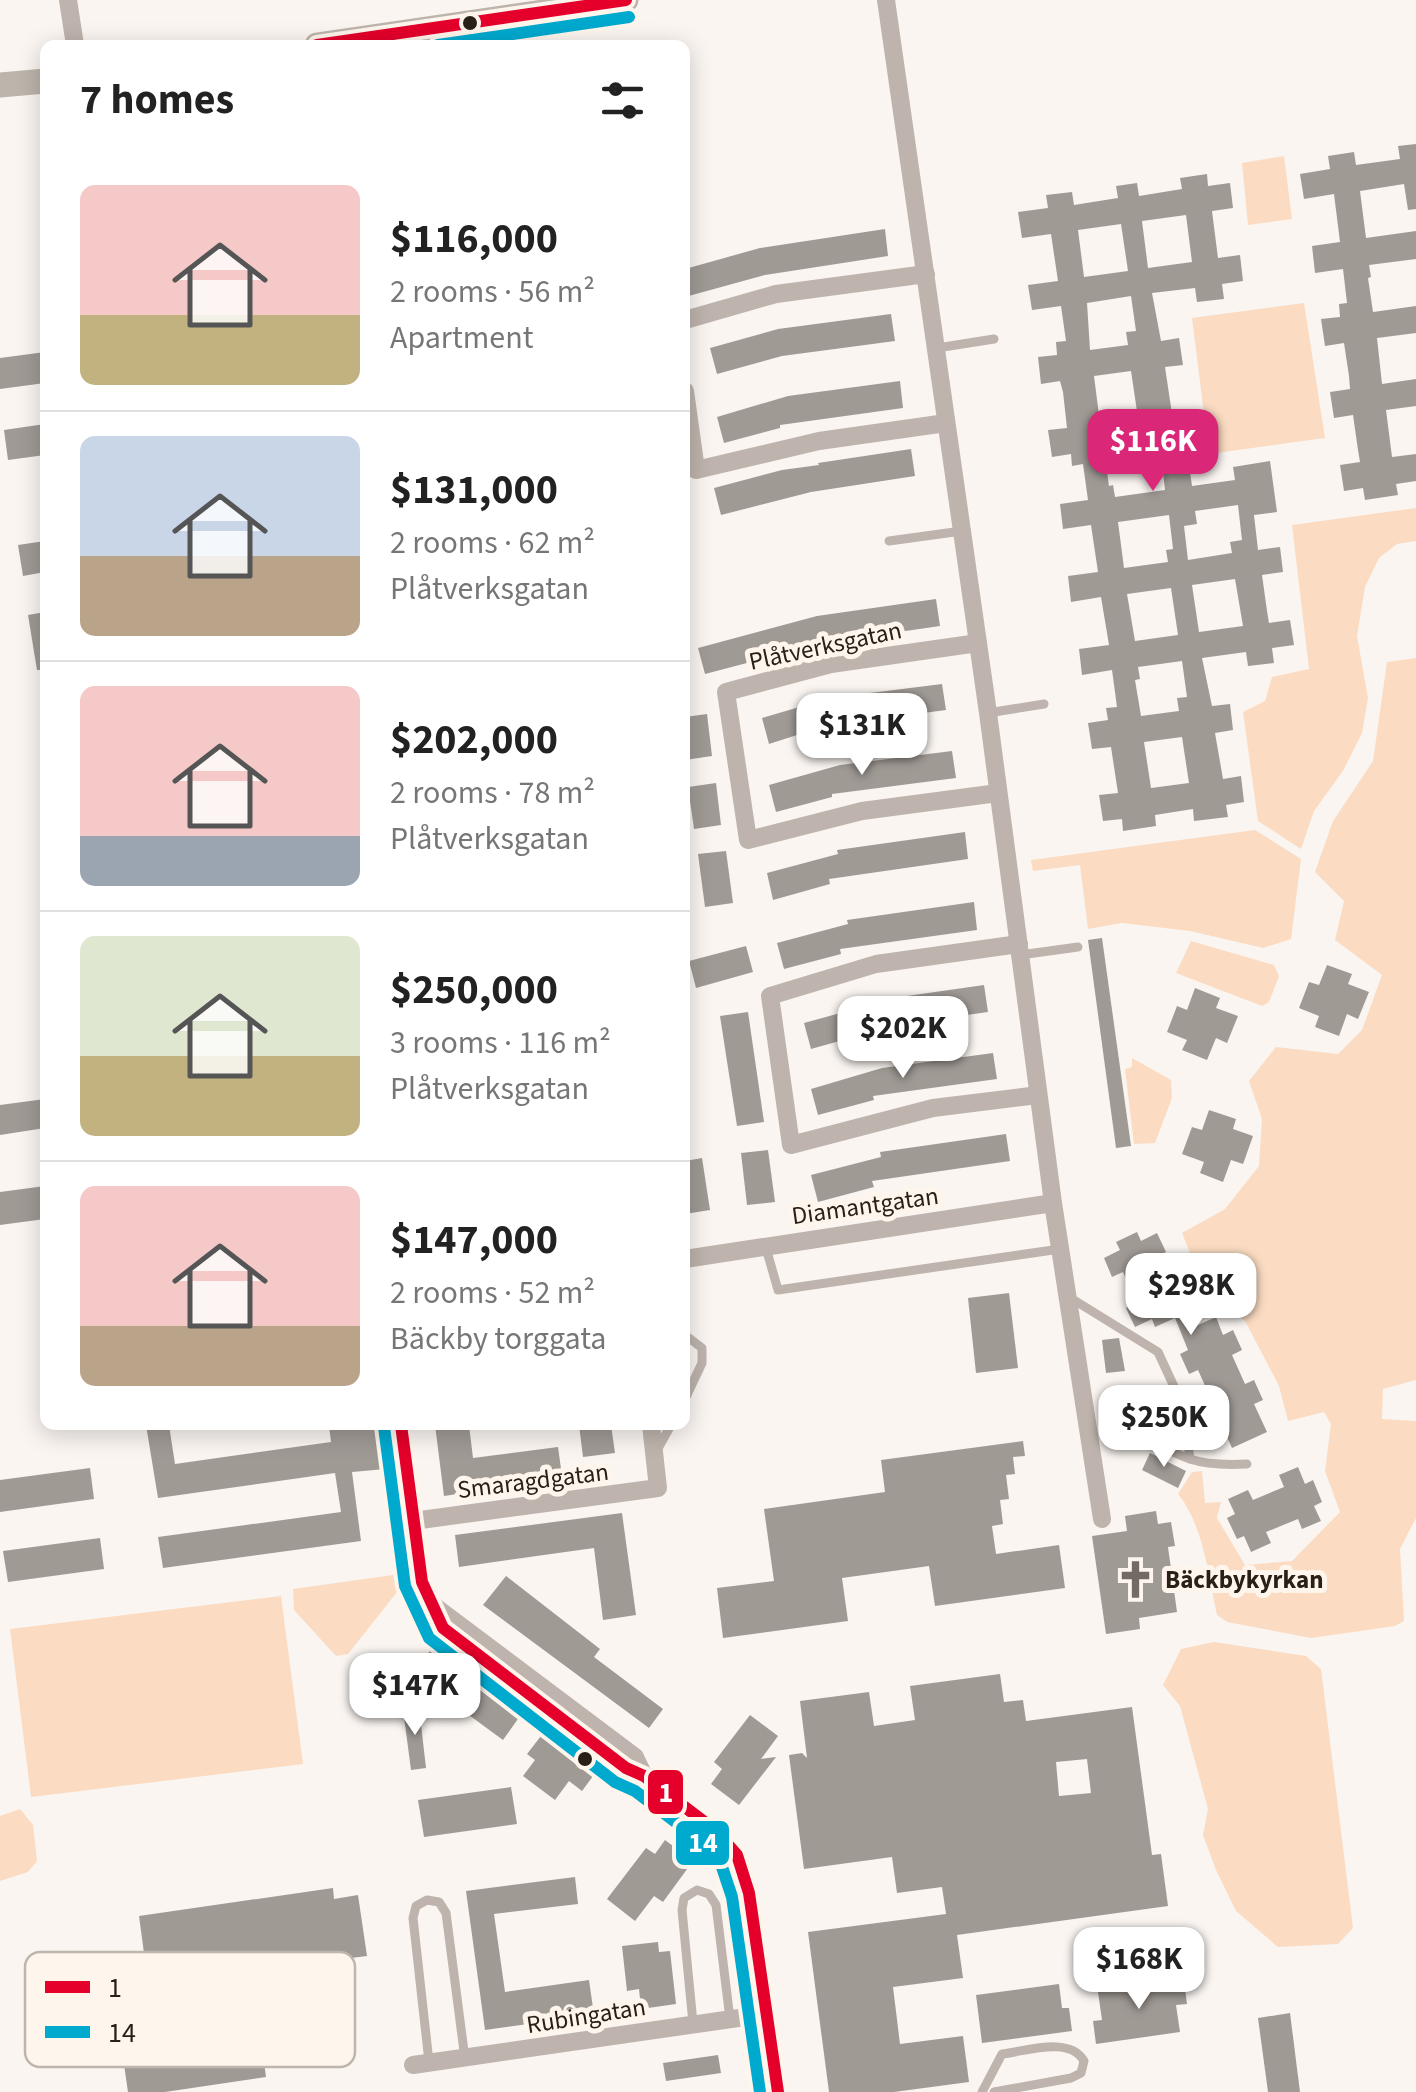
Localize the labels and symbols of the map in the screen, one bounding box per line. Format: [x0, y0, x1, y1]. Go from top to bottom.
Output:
unlabelled marker [460, 13, 480, 33]
pin: $116K [1083, 409, 1223, 494]
street label: Plåtverksgatan [745, 612, 905, 680]
pin: $131K [792, 693, 932, 778]
pin: $202K [833, 996, 973, 1081]
street label: Diamantgatan [789, 1178, 941, 1234]
pin: $298K [1121, 1253, 1261, 1338]
pin: $250K [1094, 1385, 1234, 1470]
street label: Smaragdgatan [455, 1454, 611, 1508]
church icon: Bäckbykyrkan [1114, 1558, 1156, 1600]
place label: Bäckbykyrkan [1165, 1562, 1323, 1598]
pin: $147K [345, 1653, 485, 1738]
unlabelled marker [575, 1749, 595, 1769]
line badge: 1 [646, 1768, 685, 1816]
text: 1 [659, 1773, 673, 1813]
line badge: 14 [674, 1819, 731, 1867]
text: 14 [688, 1823, 718, 1863]
pin: $168K [1069, 1927, 1209, 2012]
legend [25, 1952, 355, 2067]
text: 1 [108, 1968, 122, 2008]
street label: Rubingatan [524, 1989, 648, 2043]
text: 14 [108, 2013, 136, 2053]

